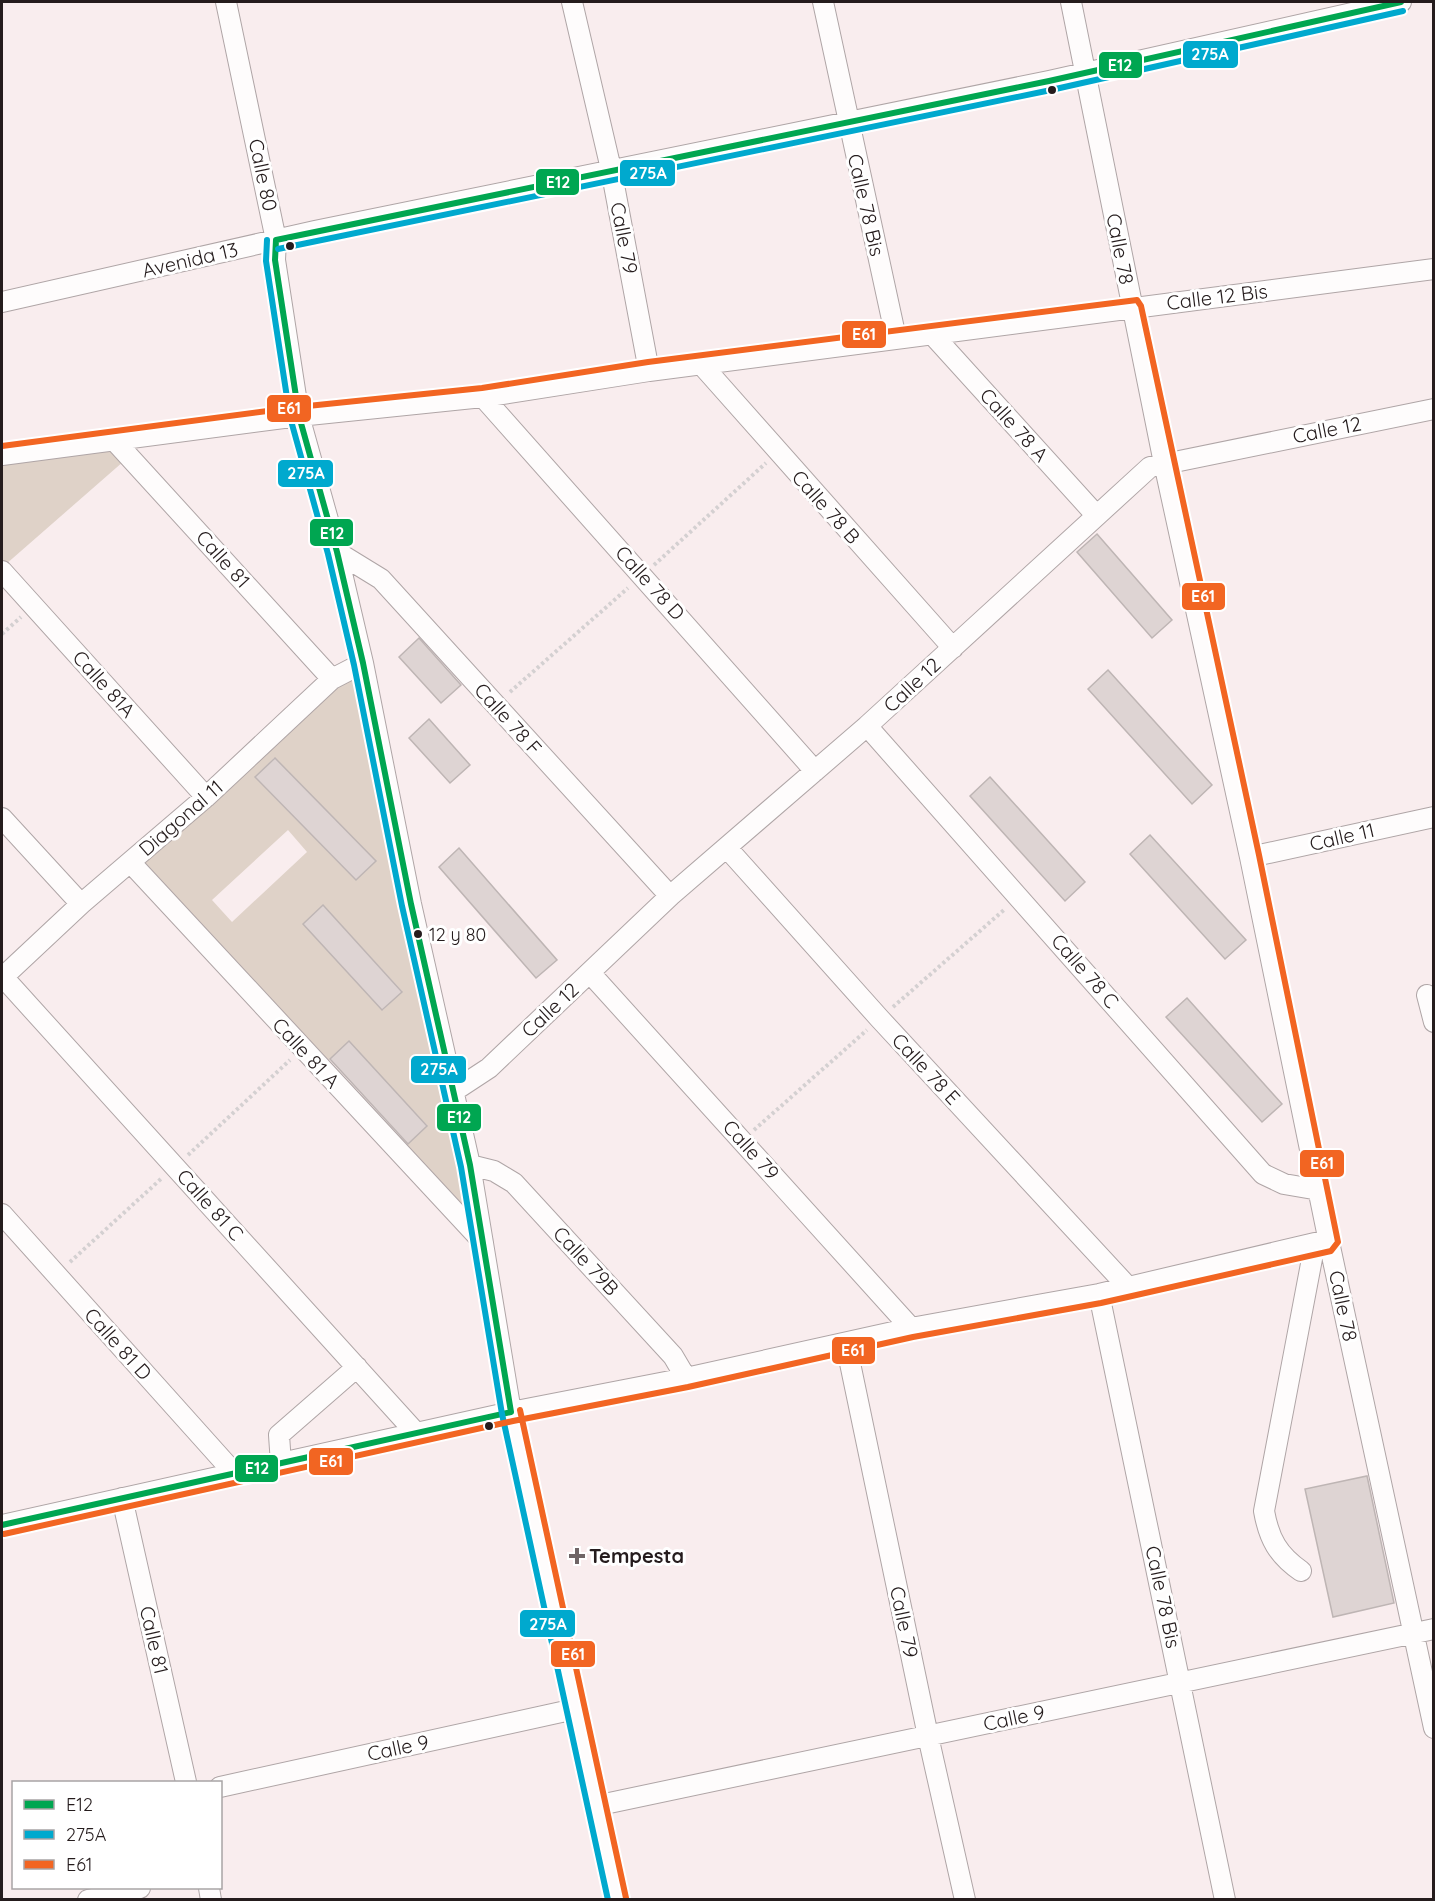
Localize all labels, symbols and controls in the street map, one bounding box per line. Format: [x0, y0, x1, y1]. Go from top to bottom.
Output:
line badge: 275A [1182, 40, 1239, 69]
text: 275A [1191, 44, 1229, 64]
line badge: E12 [1098, 51, 1143, 79]
text: E12 [1108, 55, 1132, 75]
unlabelled marker [1046, 84, 1058, 96]
street label: Calle 80 [244, 136, 283, 214]
street label: Calle 78 Bis [843, 151, 890, 258]
line badge: 275A [619, 159, 676, 187]
text: 275A [629, 163, 667, 183]
line badge: E12 [535, 168, 580, 196]
text: E12 [546, 172, 570, 192]
street label: Calle 79 [605, 200, 644, 276]
street label: Calle 78 [1101, 211, 1140, 287]
street label: Avenida 13 [140, 236, 240, 283]
unlabelled marker [284, 240, 296, 252]
street label: Calle 12 Bis [1165, 278, 1269, 315]
line badge: E61 [841, 320, 887, 349]
text: E61 [852, 324, 876, 344]
street label: Calle 78 A [975, 383, 1054, 467]
line badge: E61 [266, 394, 312, 423]
text: E61 [277, 398, 301, 418]
street label: Calle 12 [1290, 411, 1363, 448]
line badge: 275A [277, 459, 334, 488]
text: 275A [287, 463, 325, 483]
street label: Calle 78 B [787, 465, 866, 549]
line badge: E12 [309, 518, 354, 547]
text: E12 [320, 523, 344, 543]
street label: Calle 81 [191, 525, 256, 593]
street label: Calle 78 D [610, 540, 690, 625]
line badge: E61 [1181, 582, 1226, 611]
text: E61 [1191, 586, 1215, 606]
street label: Calle 81A [68, 645, 141, 723]
street label: Calle 12 [878, 652, 946, 717]
street label: Calle 78 F [469, 677, 547, 760]
street label: Diagonal 11 [133, 774, 228, 861]
street label: Calle 11 [1307, 817, 1377, 856]
place label: 12 y 80 [429, 923, 486, 946]
marker: 12 y 80 [412, 928, 424, 940]
street label: Calle 78 C [1046, 928, 1125, 1013]
street label: Calle 12 [516, 977, 584, 1042]
street label: Calle 81 A [267, 1012, 345, 1093]
street label: Calle 78 E [887, 1028, 966, 1110]
line badge: 275A [410, 1055, 467, 1084]
text: 275A [420, 1059, 458, 1079]
line badge: E12 [436, 1103, 482, 1132]
text: E12 [447, 1107, 471, 1127]
street label: Calle 79 [718, 1114, 785, 1185]
line badge: E61 [1299, 1149, 1345, 1178]
text: E61 [1310, 1153, 1334, 1173]
street label: Calle 81 C [172, 1164, 249, 1246]
street label: Calle 79B [548, 1221, 625, 1300]
street label: Calle 78 [1324, 1268, 1363, 1344]
street label: Calle 81 D [79, 1302, 157, 1385]
line badge: E61 [831, 1336, 876, 1365]
text: E61 [841, 1340, 865, 1360]
unlabelled marker [483, 1420, 495, 1432]
line badge: E61 [308, 1447, 354, 1476]
text: E61 [319, 1451, 343, 1471]
line badge: E12 [234, 1454, 279, 1483]
text: E12 [245, 1458, 269, 1478]
place label: Tempesta [589, 1543, 684, 1568]
street label: Calle 78 Bis [1140, 1543, 1187, 1650]
marker: Tempesta [570, 1549, 584, 1563]
street label: Calle 79 [885, 1584, 924, 1660]
street label: Calle 81 [135, 1603, 174, 1676]
line badge: 275A [519, 1609, 576, 1638]
text: 275A [529, 1614, 567, 1634]
line badge: E61 [550, 1640, 596, 1668]
text: E61 [561, 1644, 585, 1664]
street label: Calle 9 [981, 1699, 1047, 1736]
street label: Calle 9 [365, 1729, 431, 1766]
legend [12, 1781, 222, 1889]
text: E12 [66, 1793, 93, 1816]
text: 275A [66, 1823, 107, 1846]
text: E61 [66, 1853, 92, 1876]

